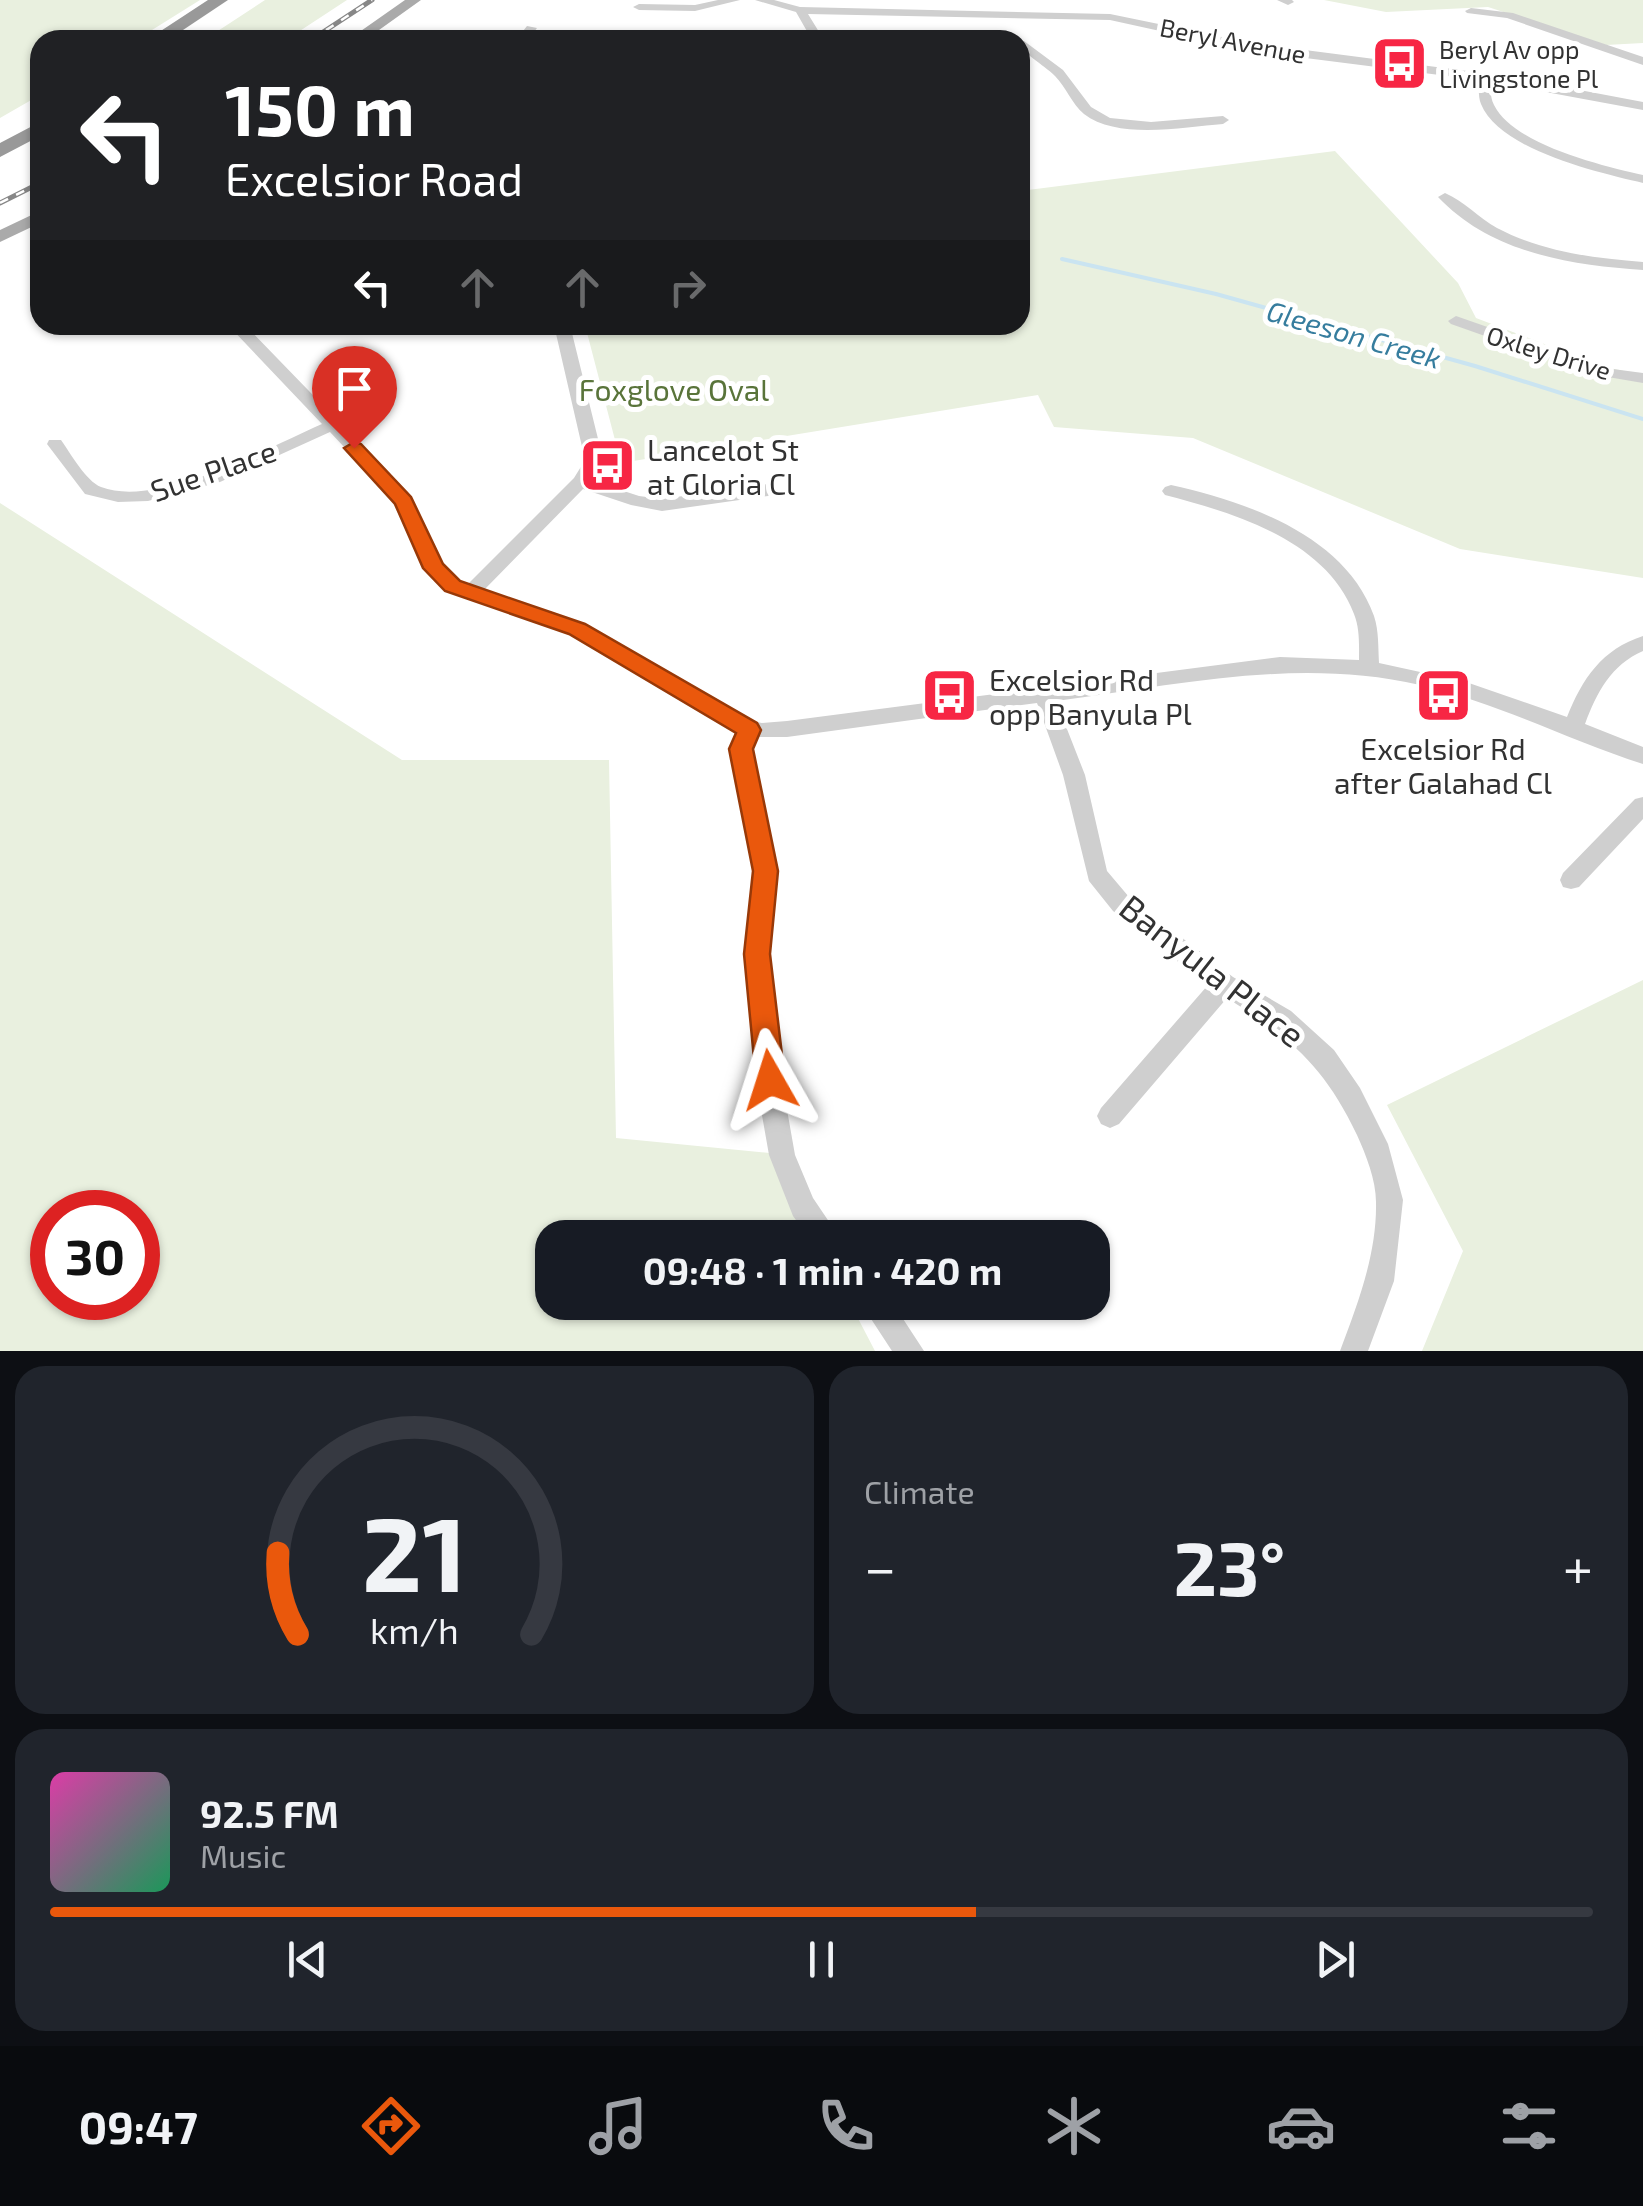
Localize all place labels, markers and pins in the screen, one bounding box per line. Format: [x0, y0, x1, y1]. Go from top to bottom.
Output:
bus stop icon: Beryl Av opp Livingstone Pl [1370, 33, 1430, 93]
place label: Beryl Av opp Livingstone Pl [1439, 34, 1599, 93]
pin [312, 346, 397, 449]
place label: Lancelot St at Gloria Cl [647, 431, 799, 501]
bus stop icon: Lancelot St at Gloria Cl [578, 436, 638, 496]
place label: Excelsior Rd opp Banyula Pl [989, 661, 1192, 731]
bus stop icon: Excelsior Rd after Galahad Cl [1413, 665, 1473, 725]
bus stop icon: Excelsior Rd opp Banyula Pl [920, 666, 980, 726]
place label: Excelsior Rd after Galahad Cl [1334, 730, 1552, 800]

